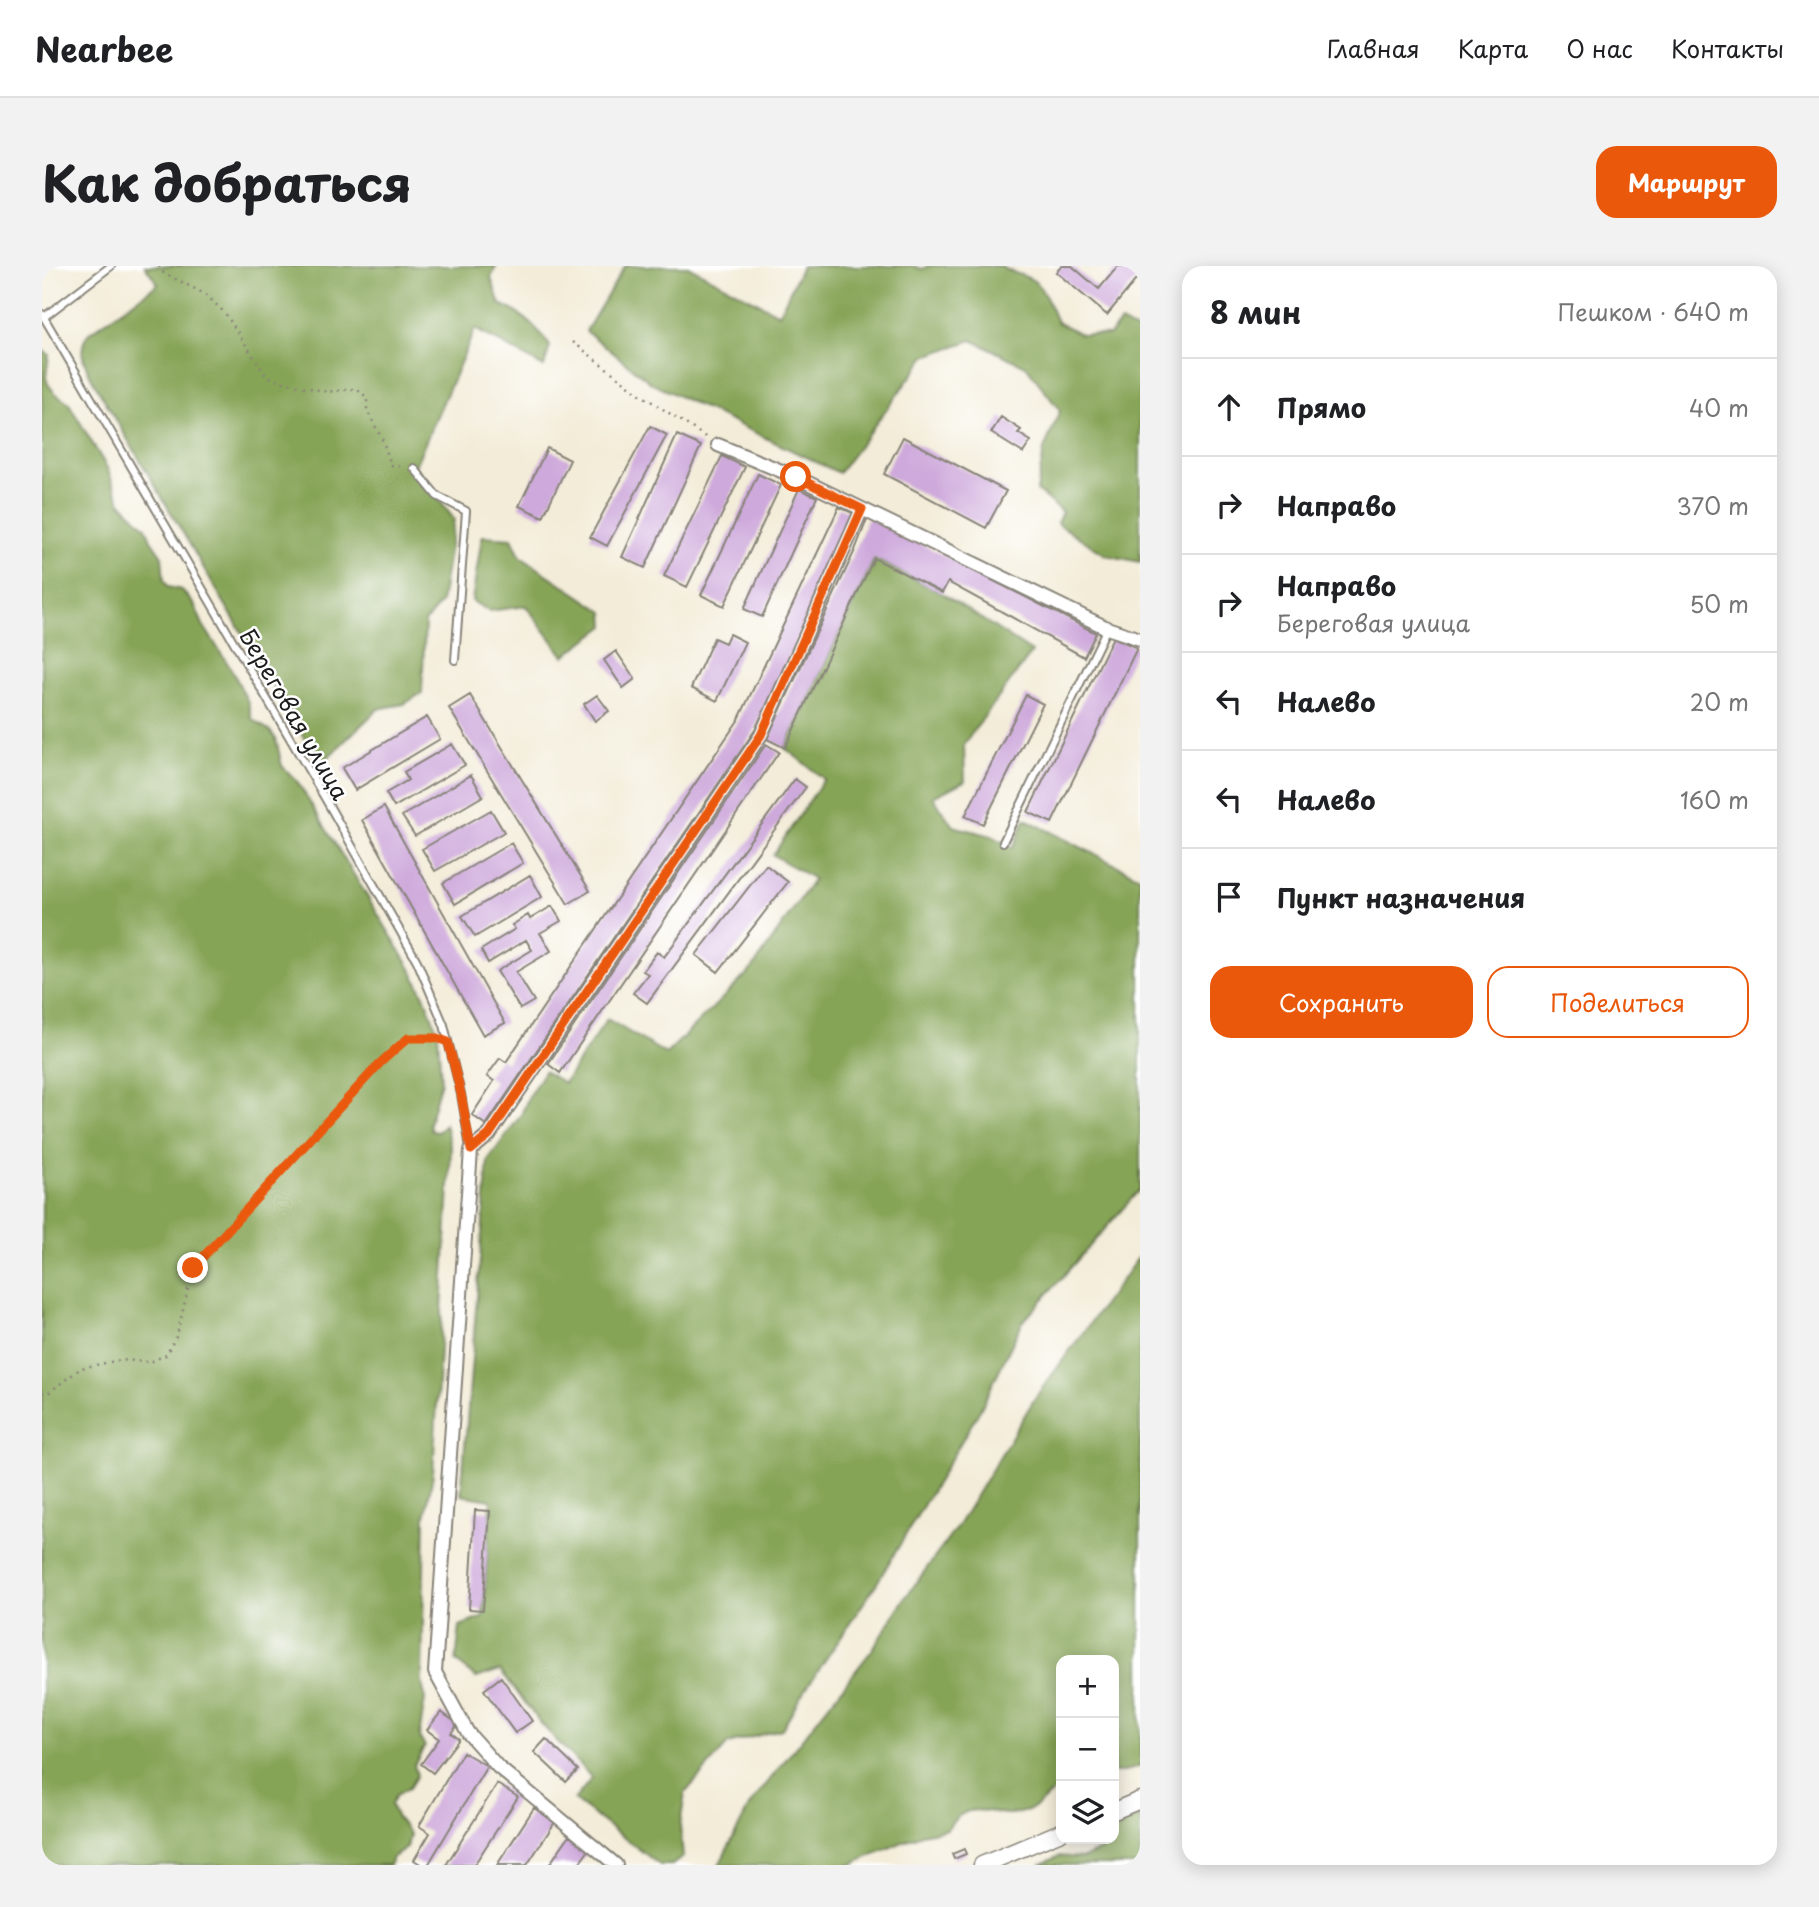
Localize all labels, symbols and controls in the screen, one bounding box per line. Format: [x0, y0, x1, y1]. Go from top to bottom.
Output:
text: Nearbee [35, 23, 173, 73]
text: Главная [1327, 30, 1420, 66]
text: Карта [1458, 30, 1528, 66]
text: О нас [1566, 30, 1633, 66]
text: Контакты [1671, 30, 1784, 66]
text: Как добраться [42, 145, 412, 219]
button: Маршрут [1596, 146, 1777, 218]
text: 8 мин [1210, 289, 1301, 334]
text: Пешком · 640 m [1558, 294, 1749, 329]
icon: ahead [1210, 388, 1248, 426]
text: Прямо [1277, 388, 1366, 427]
text: 40 m [1689, 390, 1749, 425]
route start [780, 461, 811, 492]
icon: right [1210, 486, 1248, 524]
text: Направо [1277, 486, 1396, 525]
text: 370 m [1676, 488, 1749, 523]
text: Направо [1277, 566, 1396, 605]
icon: right [1210, 584, 1248, 622]
text: 50 m [1689, 586, 1749, 621]
text: Береговая улица [1277, 605, 1470, 640]
street label: Береговая улица [232, 622, 359, 807]
icon: left [1210, 682, 1248, 720]
text: Налево [1277, 682, 1375, 721]
text: 20 m [1690, 684, 1749, 719]
icon: left [1210, 780, 1248, 818]
text: Налево [1277, 780, 1375, 819]
text: 160 m [1680, 782, 1749, 817]
icon: arrive [1210, 878, 1248, 916]
text: Пункт назначения [1277, 878, 1525, 917]
button: Сохранить [1210, 966, 1473, 1038]
button: Поделиться [1487, 966, 1749, 1038]
route end [177, 1252, 208, 1283]
map controls [1056, 1655, 1119, 1844]
button: + [1056, 1655, 1119, 1718]
button: − [1056, 1718, 1119, 1781]
button: layers [1056, 1781, 1119, 1844]

